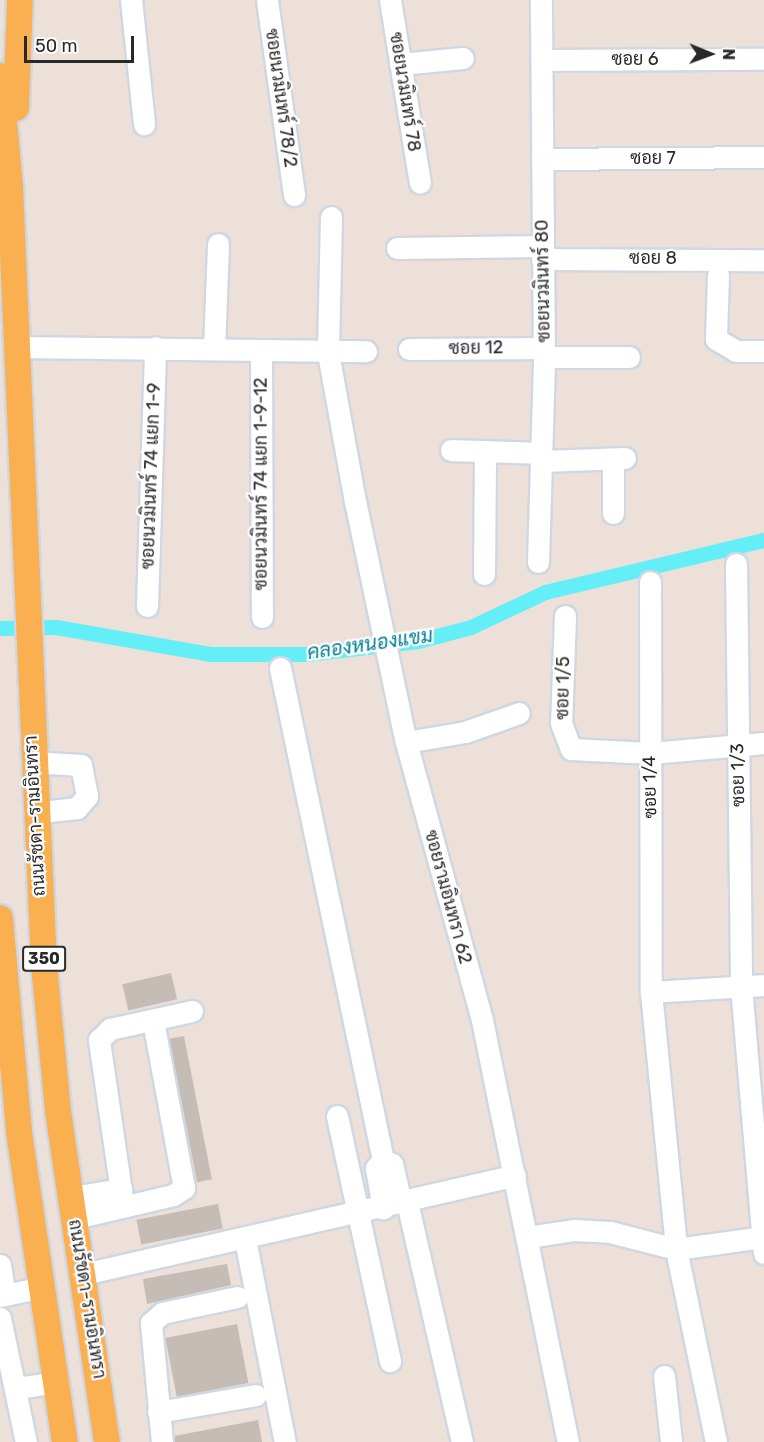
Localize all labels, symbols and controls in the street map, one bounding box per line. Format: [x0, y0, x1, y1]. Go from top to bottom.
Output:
scale bar [27, 24, 136, 62]
north arrow [680, 24, 740, 84]
street label: ซอยนวมินทร์ 78/2 [261, 27, 301, 169]
street label: ซอยนวมินทร์ 78 [385, 31, 425, 153]
text: 50 m [35, 35, 78, 57]
street label: ซอย 6 [611, 48, 659, 70]
text: N [719, 48, 738, 60]
street label: ซอย 7 [630, 147, 676, 169]
street label: ซอยนวมินทร์ 80 [531, 219, 555, 343]
street label: ซอย 8 [629, 247, 677, 269]
street label: ซอย 12 [449, 337, 503, 359]
street label: ซอยนวมินทร์ 74 แยก 1-9-12 [250, 378, 272, 590]
street label: ซอยนวมินทร์ 74 แยก 1-9 [137, 382, 165, 570]
water label: คลองหนองแขม [306, 623, 434, 665]
street label: ซอย 1/5 [552, 656, 574, 720]
street label: ถนนรัชดา-รามอินทรา [20, 735, 50, 897]
street label: ซอย 1/3 [727, 743, 749, 807]
street label: ซอย 1/4 [639, 755, 661, 819]
street label: ซอยรามอินทรา 62 [420, 828, 476, 966]
road number: 350 [22, 946, 66, 972]
street label: ถนนรัชดา-รามอินทรา [64, 1218, 110, 1380]

